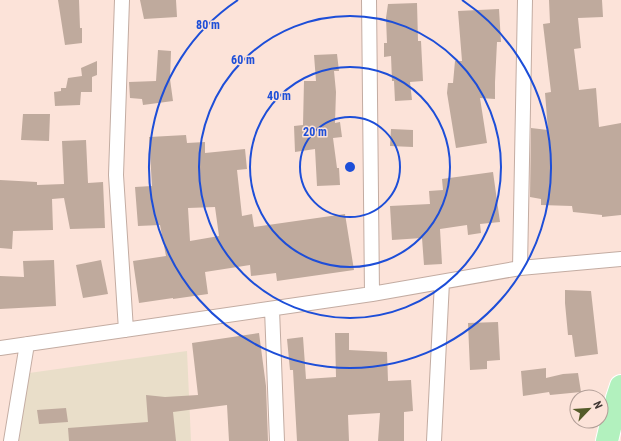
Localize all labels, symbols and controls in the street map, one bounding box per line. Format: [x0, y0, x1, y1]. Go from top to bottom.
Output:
text: 80 m [196, 18, 220, 32]
text: 60 m [231, 53, 255, 67]
text: 40 m [267, 89, 291, 103]
text: 20 m [303, 125, 327, 139]
centre of rings [343, 160, 357, 174]
north arrow [569, 389, 609, 429]
text: N [590, 399, 605, 411]

